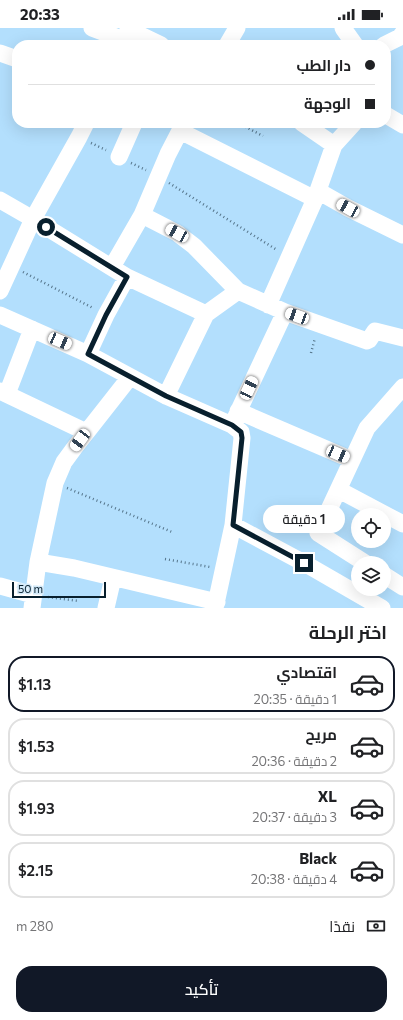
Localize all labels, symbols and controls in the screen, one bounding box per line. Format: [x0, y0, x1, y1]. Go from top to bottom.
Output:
text: 20:33 [20, 5, 60, 23]
text: دار الطب [296, 56, 351, 74]
text: الوجهة [304, 94, 351, 112]
car [335, 197, 361, 219]
route start [37, 218, 55, 236]
car [164, 222, 190, 244]
car [284, 306, 310, 326]
car [47, 331, 73, 351]
car [238, 375, 260, 401]
car [68, 427, 92, 453]
car [325, 444, 351, 464]
callout: 1 دقيقة [263, 505, 345, 533]
map controls [351, 508, 391, 596]
button: locate [351, 508, 391, 548]
text: 1 دقيقة [283, 511, 325, 527]
route end [295, 554, 313, 572]
button: layers [351, 556, 391, 596]
scale bar [12, 580, 106, 599]
text: 50 m [18, 582, 43, 595]
text: اختر الرحلة [309, 621, 387, 643]
text: اقتصادي [277, 663, 337, 681]
icon: car [349, 666, 385, 702]
text: $1.13 [18, 675, 51, 693]
text: 1 دقيقة · 20:35 [253, 691, 337, 707]
text: مريح [305, 725, 337, 743]
icon: car [349, 728, 385, 764]
text: $1.53 [18, 737, 54, 755]
text: 2 دقيقة · 20:36 [251, 753, 337, 769]
text: XL [318, 787, 337, 805]
icon: car [349, 790, 385, 826]
text: $1.93 [18, 799, 55, 817]
text: 3 دقيقة · 20:37 [252, 809, 337, 825]
text: Black [299, 849, 337, 867]
icon: car [349, 852, 385, 888]
text: $2.15 [18, 861, 53, 879]
text: 4 دقيقة · 20:38 [251, 871, 337, 887]
icon: cash [365, 915, 387, 937]
text: نقدًا [329, 917, 355, 935]
text: 280 m [16, 918, 53, 934]
button: تأكيد [16, 966, 387, 1012]

